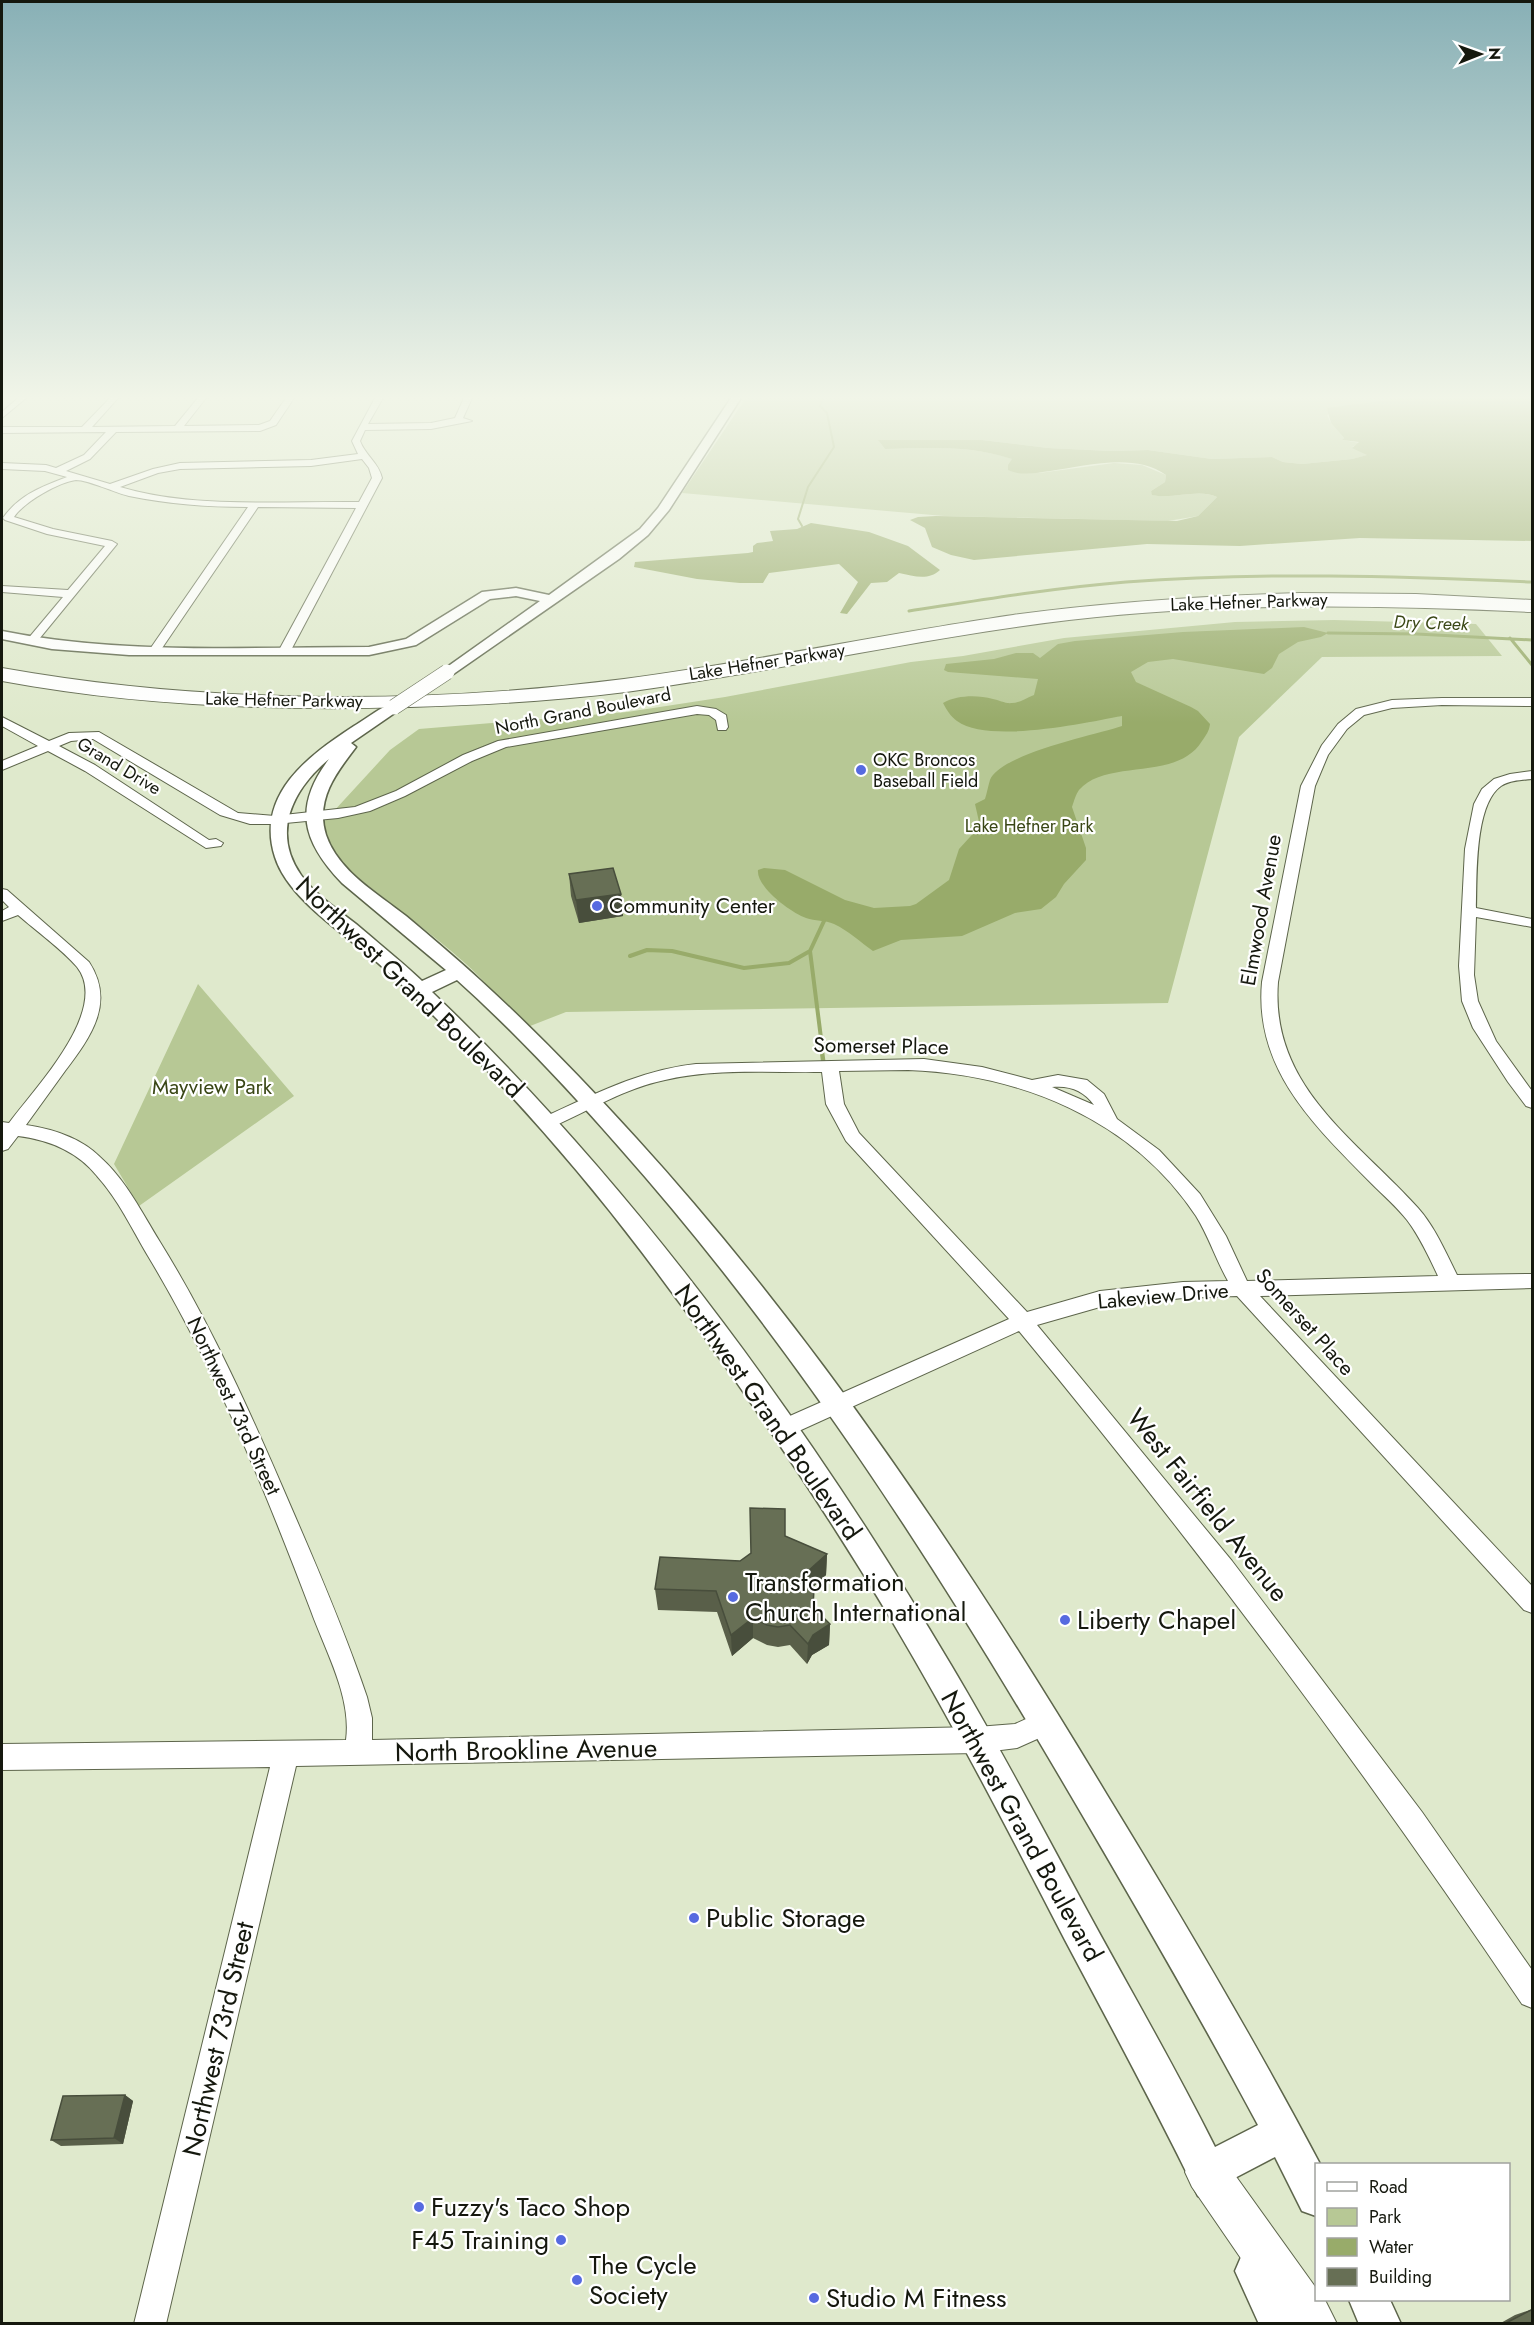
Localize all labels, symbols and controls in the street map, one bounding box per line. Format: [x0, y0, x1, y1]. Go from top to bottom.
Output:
north arrow [1450, 24, 1510, 84]
text: N [1483, 47, 1506, 60]
street label: Lake Hefner Parkway [1170, 586, 1328, 618]
water label: Dry Creek [1393, 609, 1470, 637]
street label: Lake Hefner Parkway [687, 637, 847, 687]
street label: North Grand Boulevard [493, 681, 673, 741]
street label: Lake Hefner Parkway [205, 686, 363, 714]
street label: Grand Drive [72, 731, 166, 801]
place label: OKC Broncos Baseball Field [873, 747, 978, 794]
marker: OKC Broncos Baseball Field [854, 763, 868, 777]
park label: Lake Hefner Park [965, 813, 1093, 839]
street label: Elmwood Avenue [1233, 832, 1289, 988]
street label: Northwest Grand Boulevard [287, 867, 533, 1107]
place label: Community Center [609, 891, 776, 921]
marker: Community Center [590, 899, 604, 913]
street label: Somerset Place [813, 1030, 949, 1062]
park label: Mayview Park [152, 1072, 273, 1102]
street label: Somerset Place [1249, 1262, 1362, 1382]
street label: Lakeview Drive [1096, 1275, 1230, 1317]
street label: Northwest Grand Boulevard [665, 1276, 871, 1548]
street label: Northwest 73rd Street [180, 1312, 288, 1500]
street label: West Fairfield Avenue [1118, 1400, 1298, 1610]
place label: Transformation Church International [745, 1563, 967, 1631]
marker: Transformation Church International [726, 1590, 740, 1604]
place label: Liberty Chapel [1077, 1601, 1236, 1639]
marker: Liberty Chapel [1058, 1613, 1072, 1627]
street label: Northwest Grand Boulevard [931, 1683, 1113, 1969]
street label: North Brookline Avenue [394, 1729, 658, 1771]
place label: Public Storage [706, 1899, 865, 1937]
marker: Public Storage [687, 1911, 701, 1925]
street label: Northwest 73rd Street [173, 1917, 264, 2160]
legend [1315, 2163, 1510, 2301]
text: Road [1369, 2174, 1408, 2200]
place label: Fuzzy's Taco Shop [431, 2188, 630, 2226]
marker: Fuzzy's Taco Shop [412, 2200, 426, 2214]
text: Park [1369, 2204, 1401, 2230]
place label: F45 Training [411, 2221, 549, 2259]
marker: F45 Training [554, 2233, 568, 2247]
text: Water [1369, 2234, 1414, 2260]
place label: The Cycle Society [589, 2246, 697, 2314]
text: Building [1369, 2264, 1432, 2290]
marker: The Cycle Society [570, 2273, 584, 2287]
place label: Studio M Fitness [826, 2279, 1007, 2317]
marker: Studio M Fitness [807, 2291, 821, 2305]

